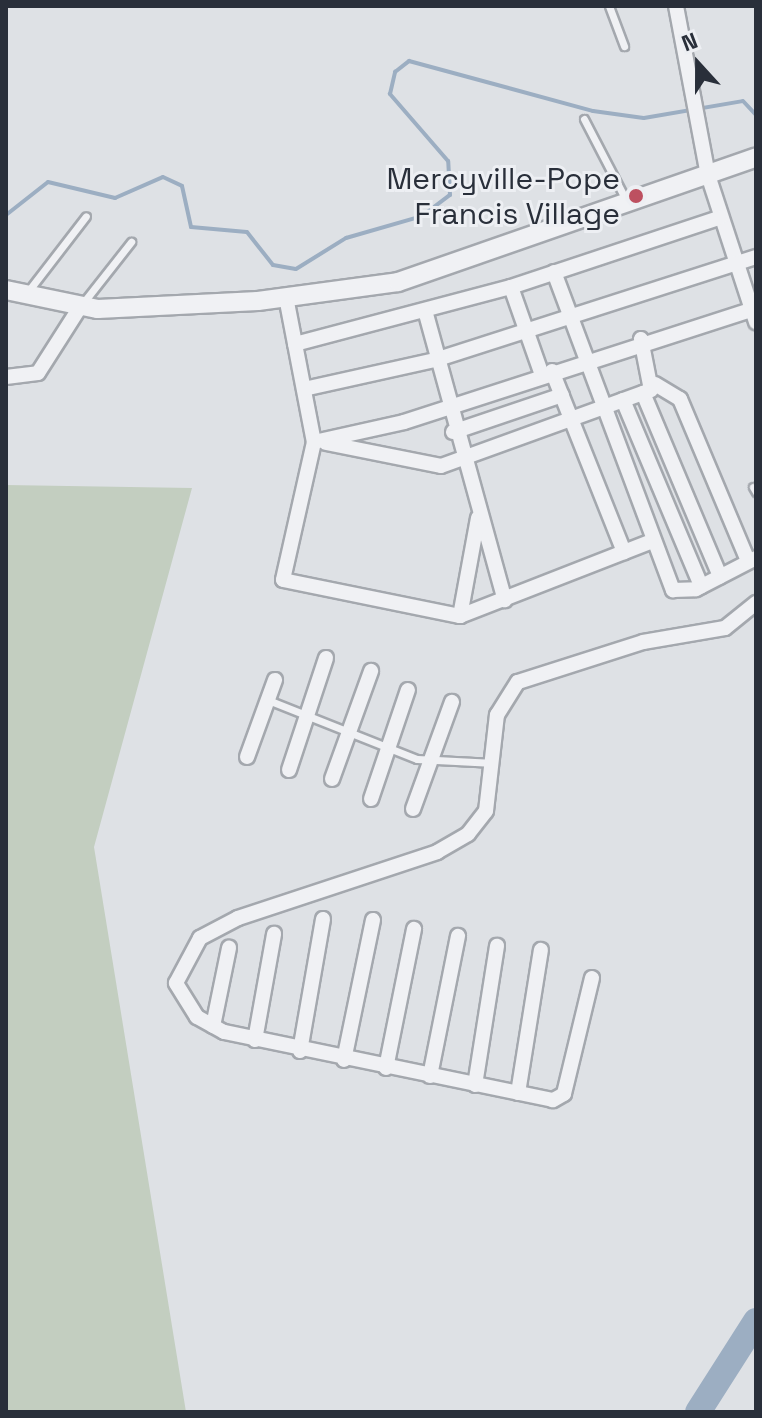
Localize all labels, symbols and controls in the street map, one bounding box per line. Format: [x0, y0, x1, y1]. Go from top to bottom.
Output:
north arrow [658, 24, 738, 104]
text: N [677, 26, 701, 57]
place label: Mercyville-Pope Francis Village [386, 161, 620, 232]
marker: Mercyville-Pope Francis Village [627, 187, 645, 205]

